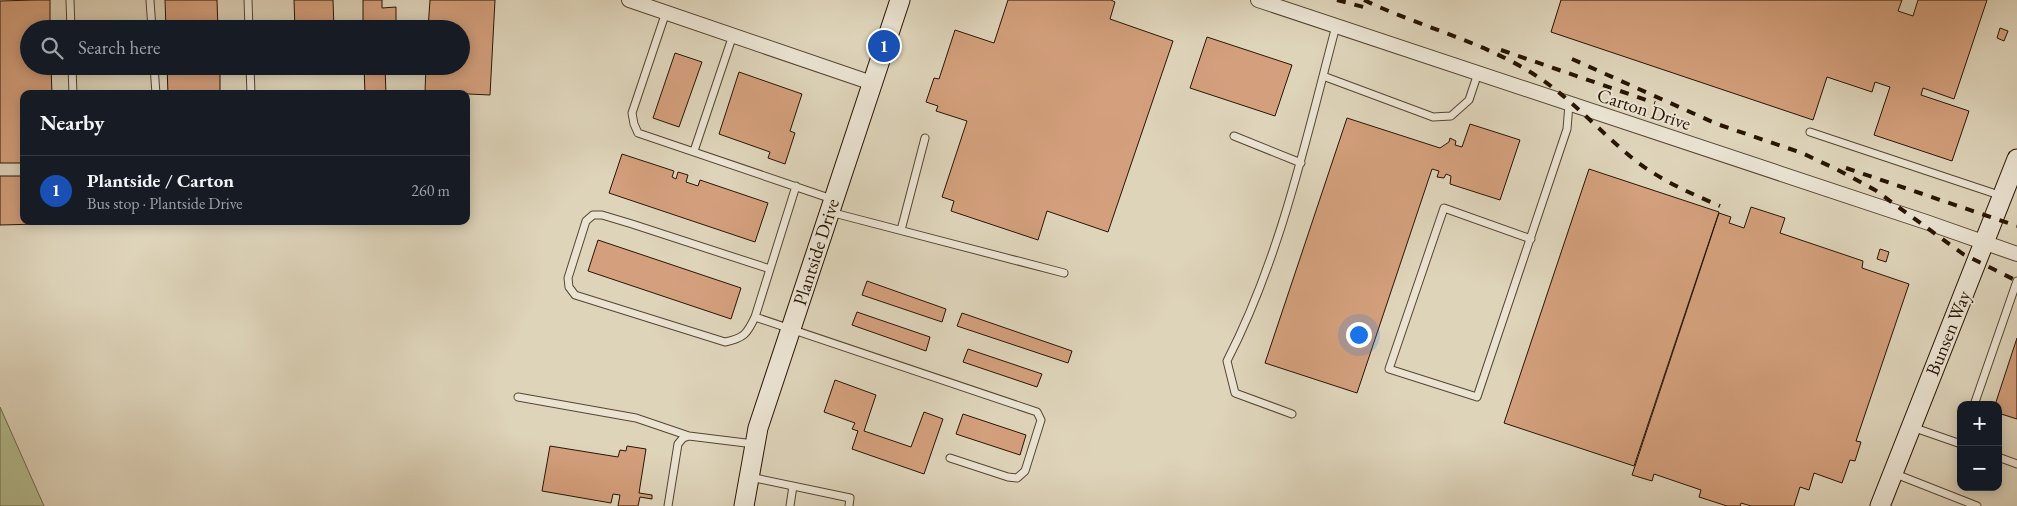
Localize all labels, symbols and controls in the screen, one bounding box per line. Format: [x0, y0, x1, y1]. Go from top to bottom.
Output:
search box [20, 20, 470, 75]
pin: 1 [868, 27, 900, 65]
icon: search [38, 34, 66, 62]
text: Search here [78, 35, 160, 60]
street label: Carton Drive [1594, 82, 1694, 136]
text: Nearby [40, 109, 104, 136]
text: Plantside / Carton [87, 168, 234, 193]
text: 1 [52, 180, 60, 201]
text: 260 m [411, 180, 450, 201]
text: Bus stop · Plantside Drive [87, 193, 243, 214]
street label: Plantside Drive [787, 195, 845, 309]
street label: Bunsen Way [1920, 286, 1977, 379]
your location [1346, 322, 1372, 348]
map controls [1957, 401, 2002, 491]
button: + [1957, 401, 2002, 446]
button: − [1957, 446, 2002, 491]

